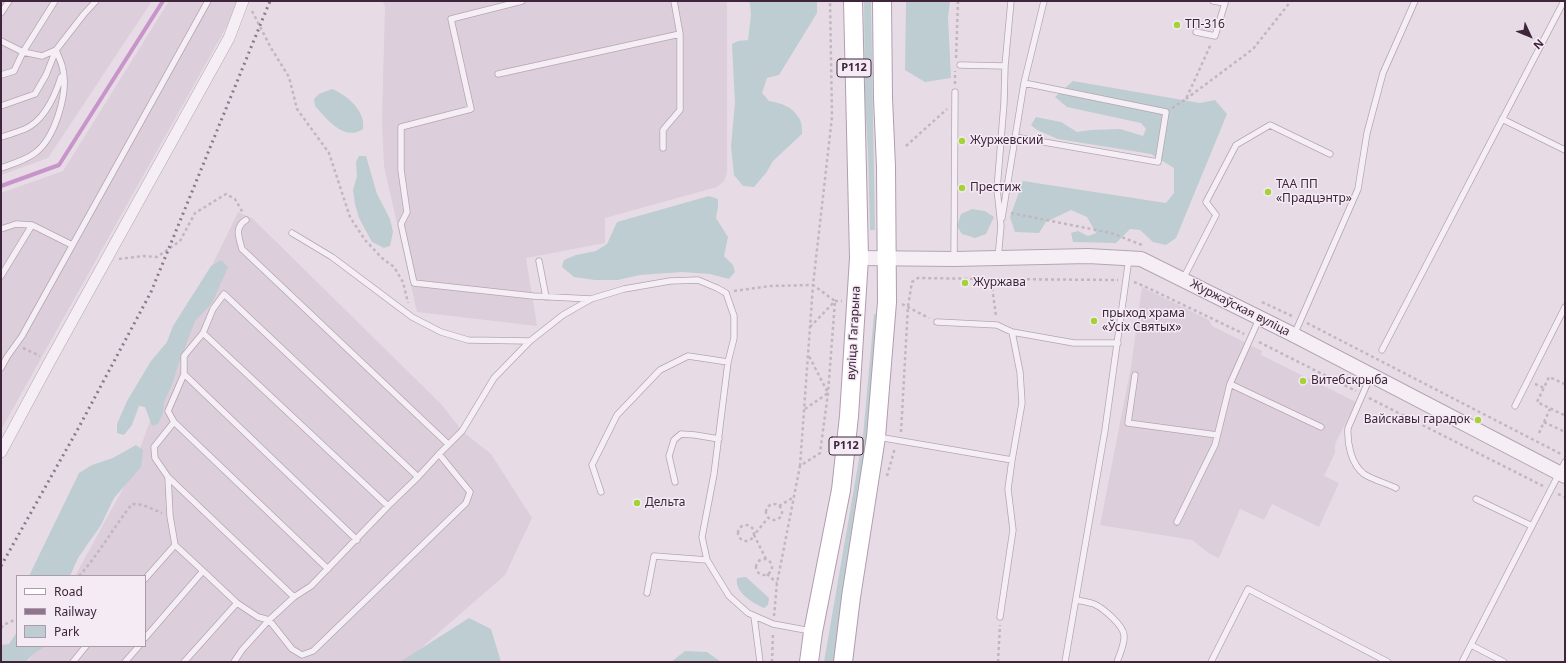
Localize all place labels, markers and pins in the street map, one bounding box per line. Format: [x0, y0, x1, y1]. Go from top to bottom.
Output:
place label: ТП-316 [1185, 18, 1225, 32]
marker: ТП-316 [1172, 20, 1182, 30]
place label: Журжевский [970, 134, 1043, 148]
marker: Журжевский [957, 136, 967, 146]
place label: ТАА ПП «Прадцэнтр» [1276, 178, 1352, 206]
place label: Престиж [970, 181, 1021, 195]
marker: Престиж [957, 183, 967, 193]
marker: ТАА ПП «Прадцэнтр» [1263, 187, 1273, 197]
place label: Журжава [973, 276, 1026, 290]
marker: Журжава [960, 278, 970, 288]
place label: прыход храма «Ўсіх Святых» [1102, 307, 1185, 335]
marker: прыход храма «Ўсіх Святых» [1089, 316, 1099, 326]
place label: Витебскрыба [1311, 374, 1388, 388]
marker: Витебскрыба [1298, 376, 1308, 386]
place label: Вайскавы гарадок [1364, 413, 1470, 427]
marker: Вайскавы гарадок [1473, 415, 1483, 425]
place label: Дельта [645, 496, 685, 510]
marker: Дельта [632, 498, 642, 508]

